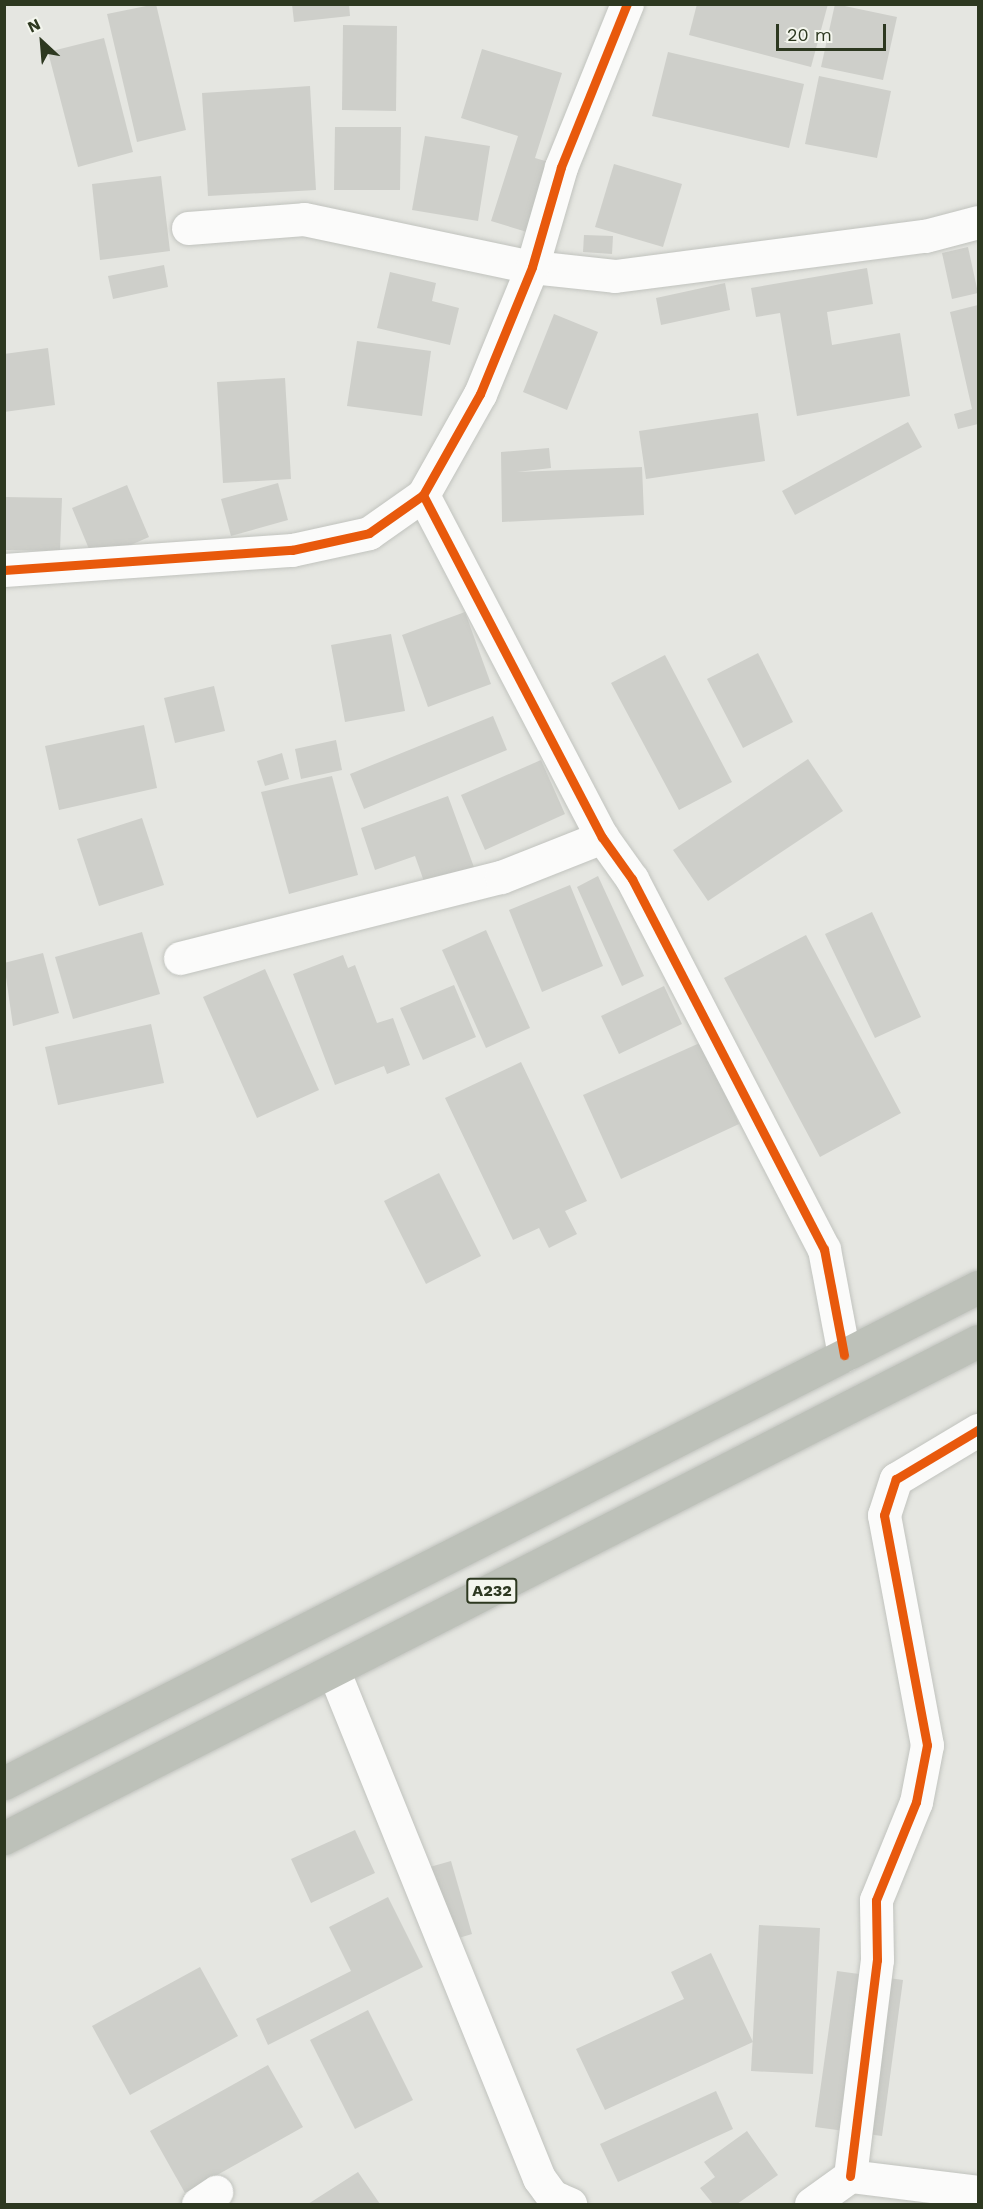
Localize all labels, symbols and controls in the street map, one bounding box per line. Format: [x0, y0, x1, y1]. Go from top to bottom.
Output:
north arrow [12, 12, 72, 72]
scale bar [779, 12, 888, 50]
text: N [24, 14, 43, 37]
text: 20 m [787, 24, 832, 45]
road number: A232 [465, 1578, 519, 1604]

